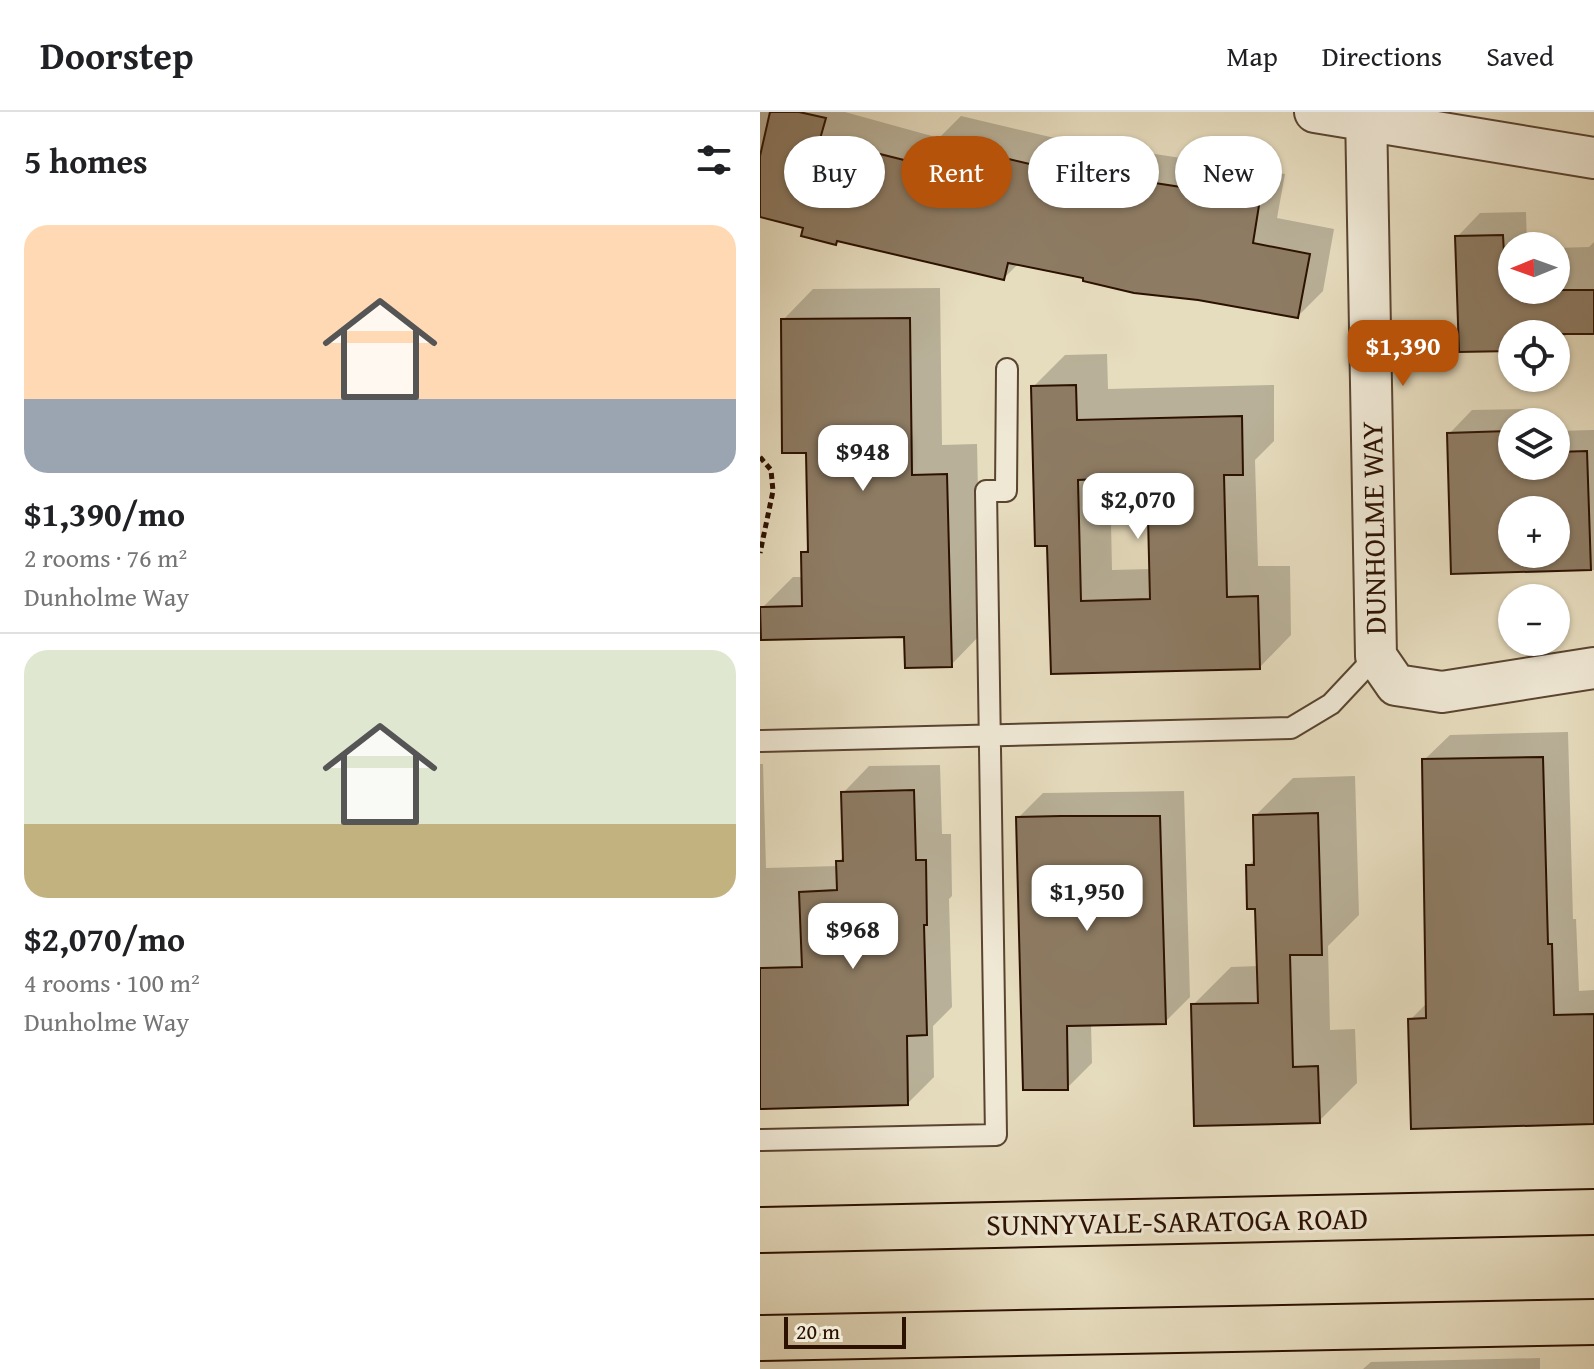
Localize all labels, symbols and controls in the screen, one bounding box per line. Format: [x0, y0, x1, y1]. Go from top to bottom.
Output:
text: Doorstep [40, 27, 194, 83]
text: Map [1226, 35, 1278, 76]
text: Directions [1322, 35, 1442, 76]
text: Saved [1486, 35, 1554, 76]
text: 5 homes [24, 136, 148, 185]
chip: Buy [784, 136, 885, 208]
chip: Rent [901, 136, 1012, 208]
chip: Filters [1028, 136, 1159, 208]
chip: New [1175, 136, 1282, 208]
icon: filters [692, 138, 736, 182]
north arrow [1498, 232, 1570, 304]
map controls [1498, 232, 1570, 656]
icon: home [308, 277, 452, 421]
pin: $1,390 [1338, 320, 1468, 388]
button: locate [1498, 320, 1570, 392]
text: $1,390 [1366, 326, 1440, 365]
button: layers [1498, 408, 1570, 480]
street label: DUNHOLME WAY [1349, 421, 1397, 635]
pin: $948 [816, 425, 910, 493]
text: $948 [836, 431, 890, 470]
pin: $2,070 [1073, 473, 1203, 541]
text: $2,070 [1101, 479, 1175, 518]
text: $1,390/mo [24, 489, 185, 538]
button: + [1498, 496, 1570, 568]
text: 2 rooms · 76 m² [24, 538, 187, 577]
text: Dunholme Way [24, 577, 189, 616]
button: − [1498, 584, 1570, 656]
icon: home [308, 702, 452, 846]
pin: $1,950 [1022, 865, 1152, 933]
text: $1,950 [1050, 871, 1124, 910]
pin: $968 [806, 903, 900, 971]
text: $968 [826, 909, 880, 948]
text: $2,070/mo [24, 914, 185, 963]
text: 4 rooms · 100 m² [24, 963, 200, 1002]
text: Dunholme Way [24, 1002, 189, 1041]
street label: SUNNYVALE-SARATOGA ROAD [986, 1196, 1368, 1246]
scale bar [784, 1313, 906, 1349]
text: 20 m [796, 1315, 840, 1347]

